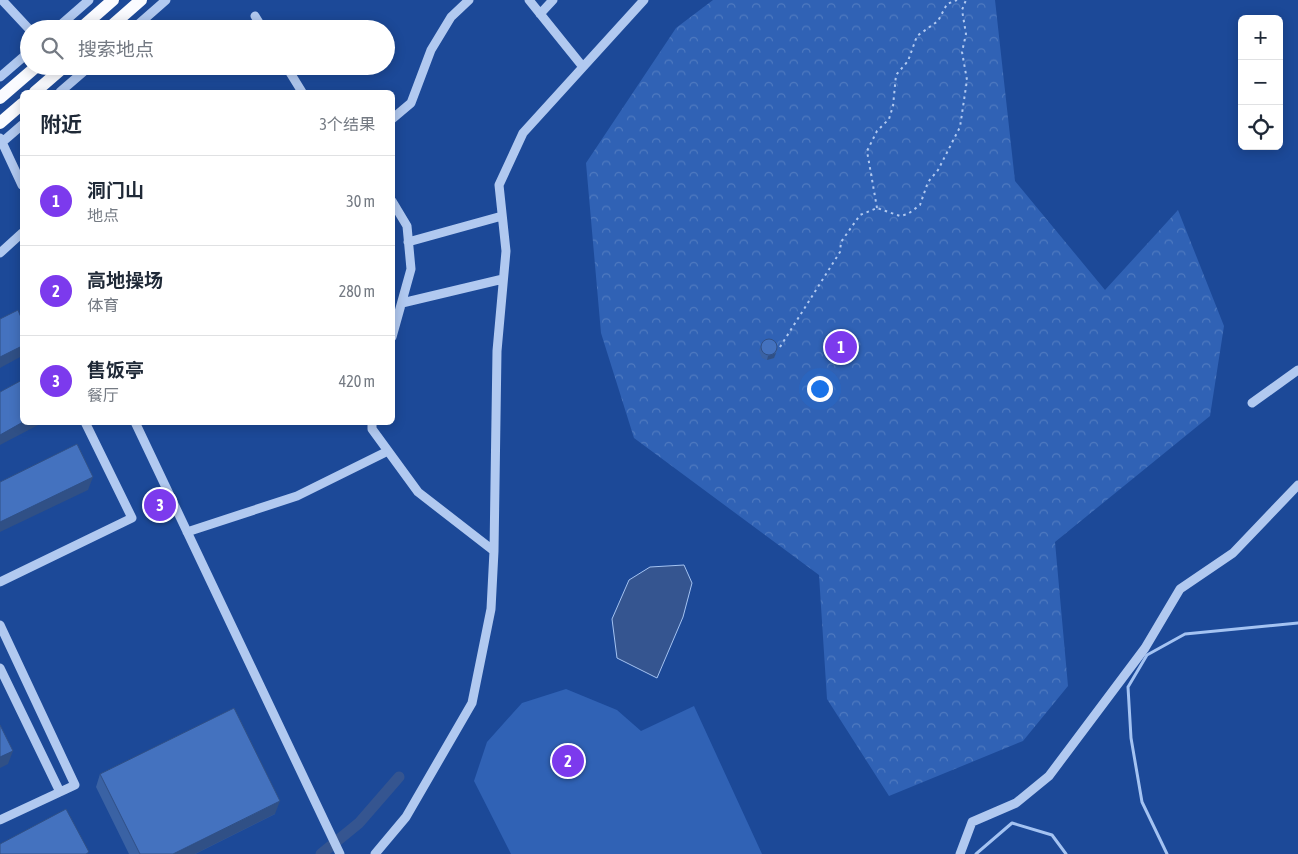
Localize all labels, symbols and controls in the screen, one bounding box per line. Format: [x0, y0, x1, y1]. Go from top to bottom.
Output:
map controls [1238, 15, 1283, 150]
button: + [1238, 15, 1283, 60]
search box [20, 20, 395, 75]
icon: search [38, 34, 66, 62]
text: 搜索地点 [78, 38, 154, 60]
button: − [1238, 60, 1283, 105]
button: locate [1238, 105, 1283, 150]
text: 附近 [40, 112, 82, 136]
text: 3个结果 [319, 115, 375, 133]
text: 洞门山 [87, 179, 144, 201]
text: 1 [52, 192, 60, 210]
text: 30 m [346, 192, 375, 210]
text: 地点 [87, 206, 119, 224]
text: 高地操场 [87, 269, 163, 291]
text: 2 [52, 282, 60, 300]
text: 280 m [339, 282, 375, 300]
text: 体育 [87, 296, 119, 314]
pin: 1 [825, 328, 857, 366]
text: 售饭亭 [87, 359, 144, 381]
text: 3 [52, 372, 60, 390]
text: 420 m [339, 372, 375, 390]
your location [807, 376, 833, 402]
text: 餐厅 [87, 386, 119, 404]
pin: 3 [144, 486, 176, 524]
pin: 2 [552, 742, 584, 780]

